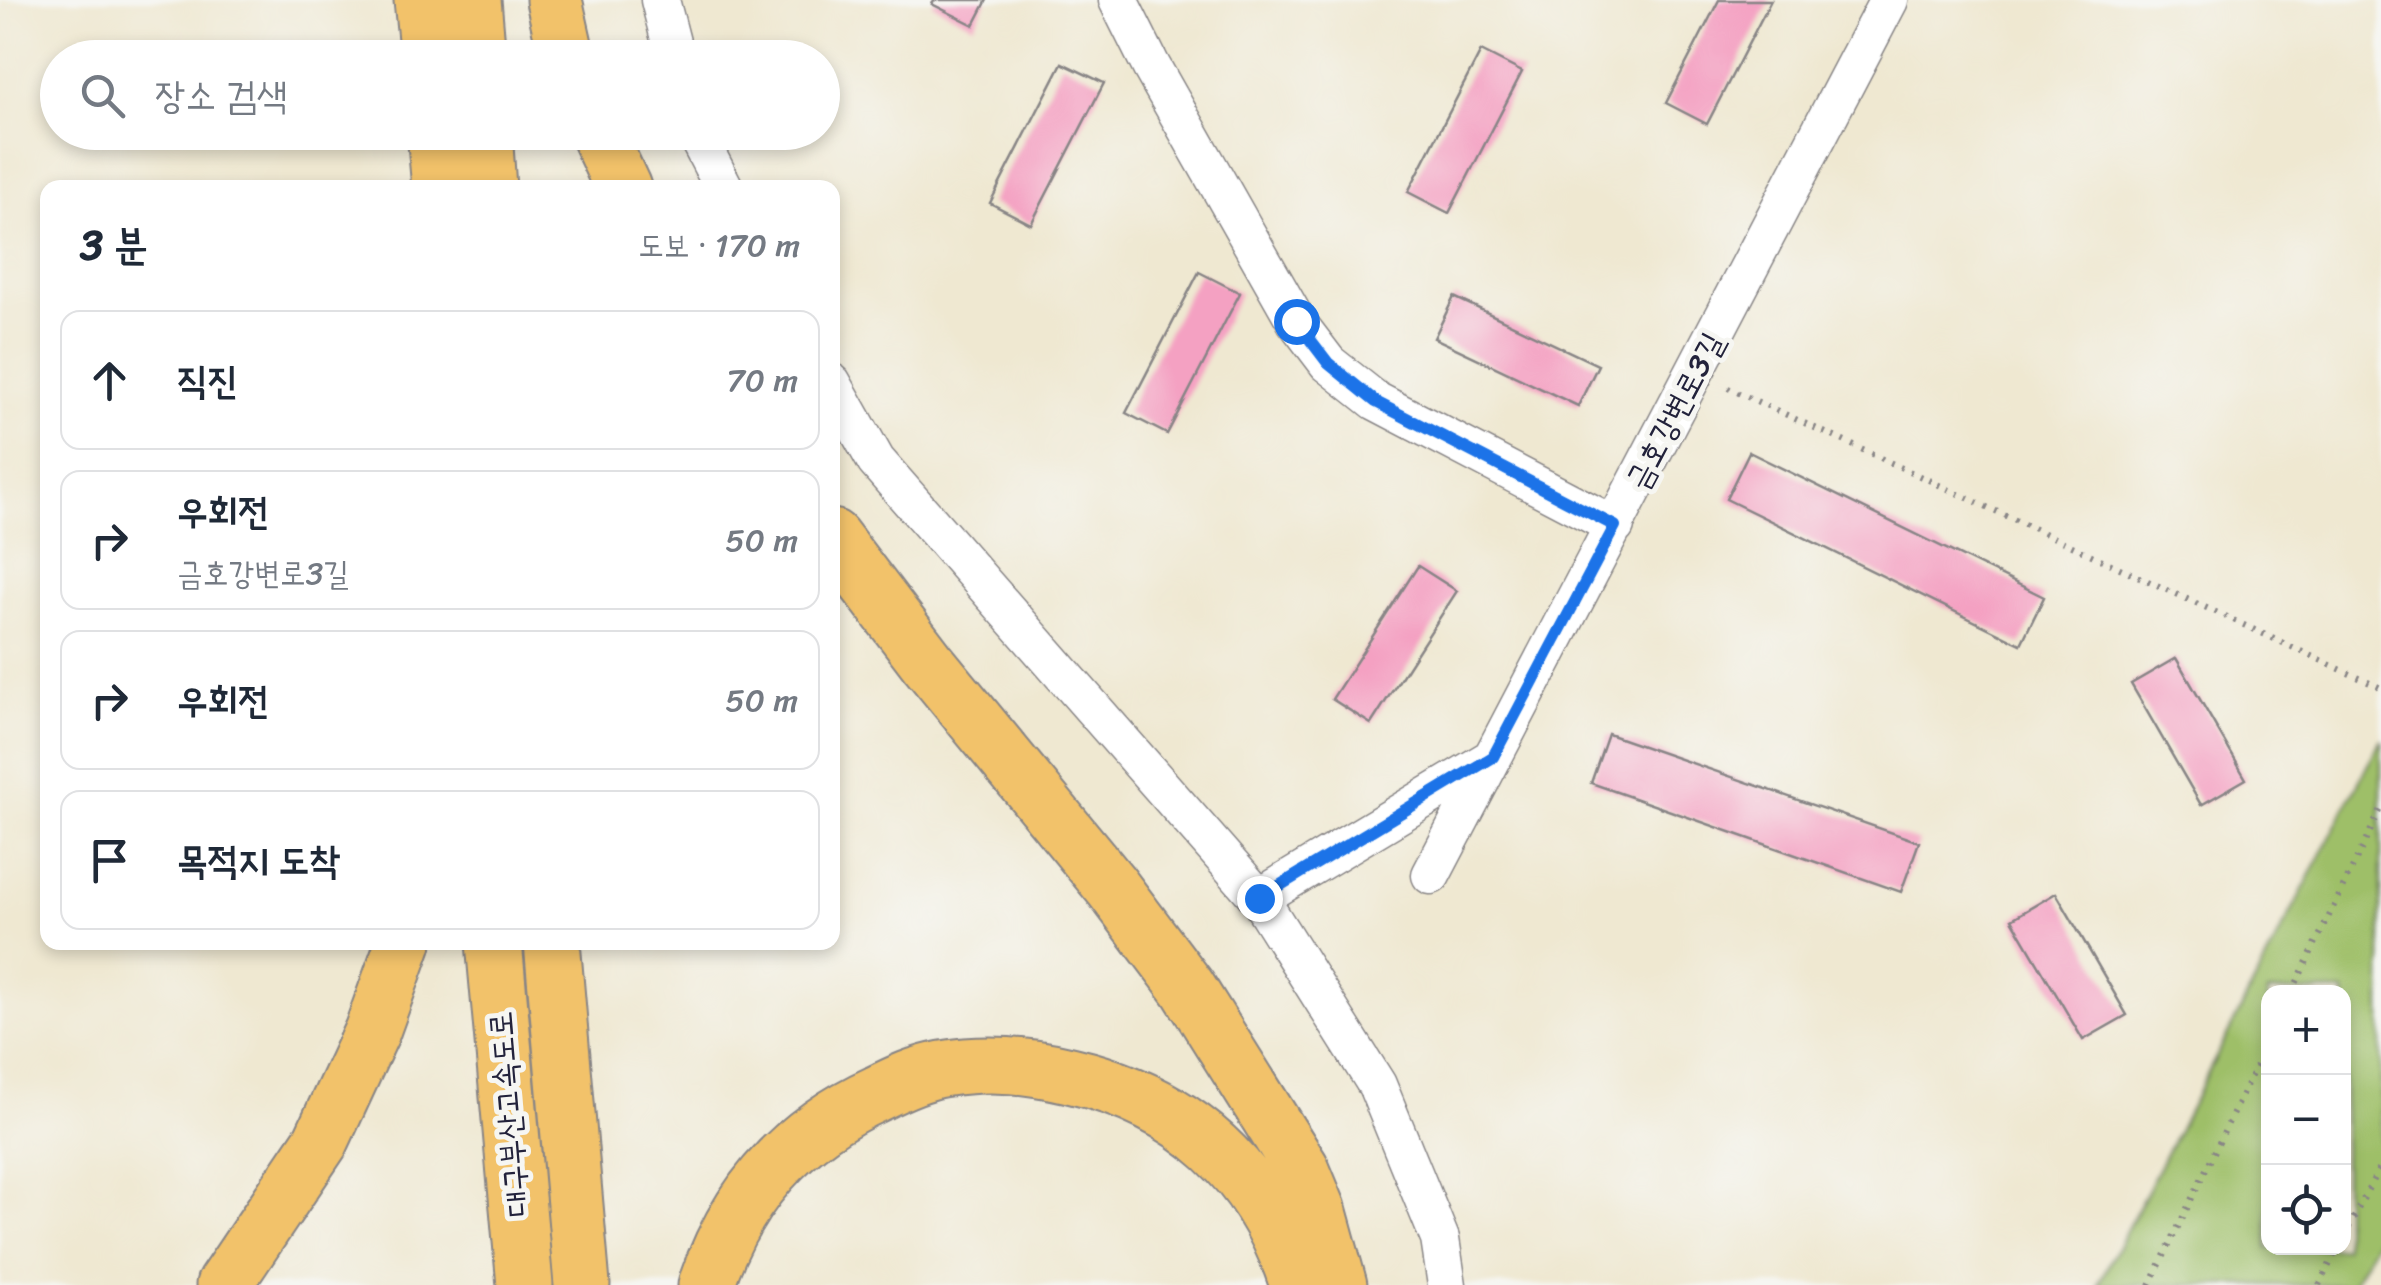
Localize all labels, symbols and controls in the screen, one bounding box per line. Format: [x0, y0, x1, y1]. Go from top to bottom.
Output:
search box [40, 40, 840, 150]
text: 장소 검색 [155, 62, 287, 129]
icon: search [75, 68, 130, 123]
text: 3 분 [80, 208, 148, 282]
text: 도보 · 170 m [638, 217, 800, 274]
route start [1274, 299, 1320, 345]
street label: 금호강변로3길 [1609, 322, 1741, 500]
text: 직진 [177, 347, 238, 414]
text: 70 m [727, 352, 798, 409]
icon: ahead [82, 353, 137, 408]
text: 우회전 [177, 478, 269, 545]
text: 50 m [725, 512, 798, 569]
icon: right [82, 513, 137, 568]
text: 금호강변로3길 [177, 545, 349, 602]
text: 우회전 [177, 667, 269, 734]
text: 50 m [725, 672, 798, 729]
icon: right [82, 673, 137, 728]
text: 목적지 도착 [177, 827, 340, 894]
icon: arrive [82, 833, 137, 888]
route end [1237, 876, 1283, 922]
map controls [2261, 985, 2351, 1255]
button: + [2261, 985, 2351, 1075]
street label: 대구부산고속도로 [472, 1009, 546, 1219]
button: − [2261, 1075, 2351, 1165]
button: locate [2261, 1165, 2351, 1255]

